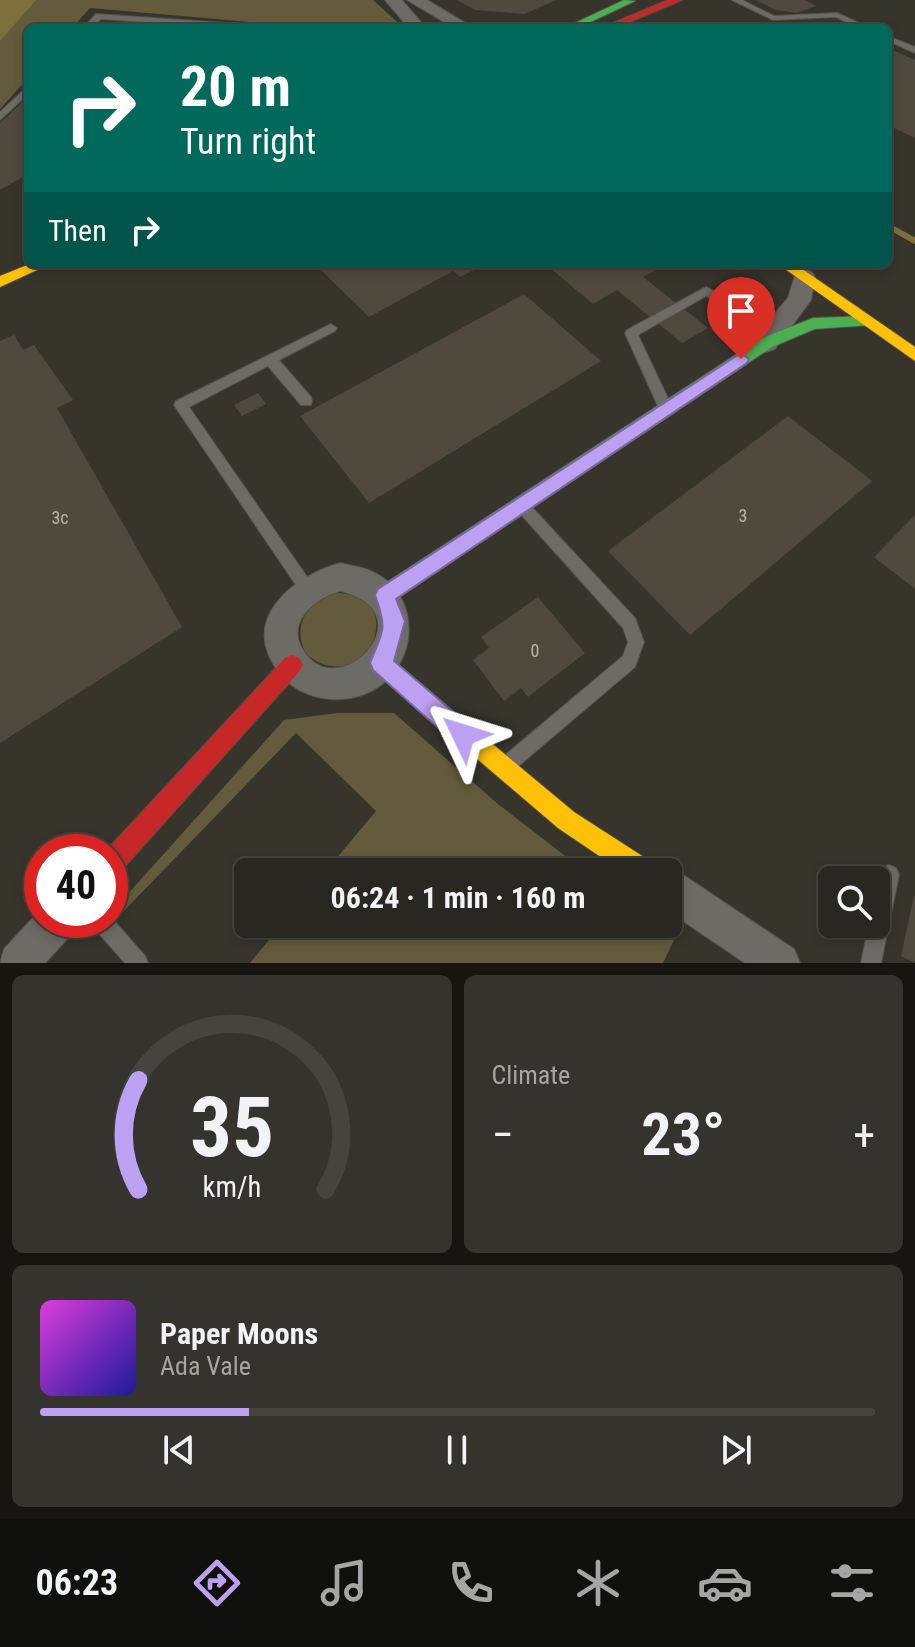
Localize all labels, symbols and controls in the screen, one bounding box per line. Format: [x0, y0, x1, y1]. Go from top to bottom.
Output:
text: 20 m [180, 54, 291, 120]
icon: right [48, 56, 152, 160]
text: Turn right [180, 121, 316, 163]
icon: right [123, 208, 167, 252]
text: Then [48, 213, 107, 248]
pin [707, 277, 775, 359]
icon: arrive [719, 289, 763, 333]
house number: 3 [739, 505, 747, 526]
house number: 3c [51, 507, 69, 528]
house number: 0 [531, 640, 539, 661]
position arrow [421, 693, 505, 777]
speed limit sign: 40 [24, 834, 128, 938]
map controls [818, 866, 890, 938]
button: search [818, 866, 890, 938]
text: 06:24 · 1 min · 160 m [331, 880, 585, 915]
text: Climate [492, 1060, 570, 1090]
text: 35 [190, 1079, 274, 1176]
text: 23° [641, 1099, 725, 1170]
text: − [492, 1109, 514, 1161]
text: + [853, 1109, 875, 1161]
text: km/h [202, 1170, 261, 1204]
text: Paper Moons [160, 1316, 318, 1351]
text: Ada Vale [160, 1351, 251, 1381]
icon: previous [157, 1428, 201, 1472]
icon: pause [435, 1428, 479, 1472]
icon: next [714, 1428, 758, 1472]
icon: directions [189, 1555, 245, 1611]
icon: music [316, 1555, 372, 1611]
icon: phone [443, 1555, 499, 1611]
icon: climate [570, 1555, 626, 1611]
icon: car [697, 1555, 753, 1611]
icon: filters [824, 1555, 880, 1611]
text: 06:23 [35, 1562, 118, 1604]

